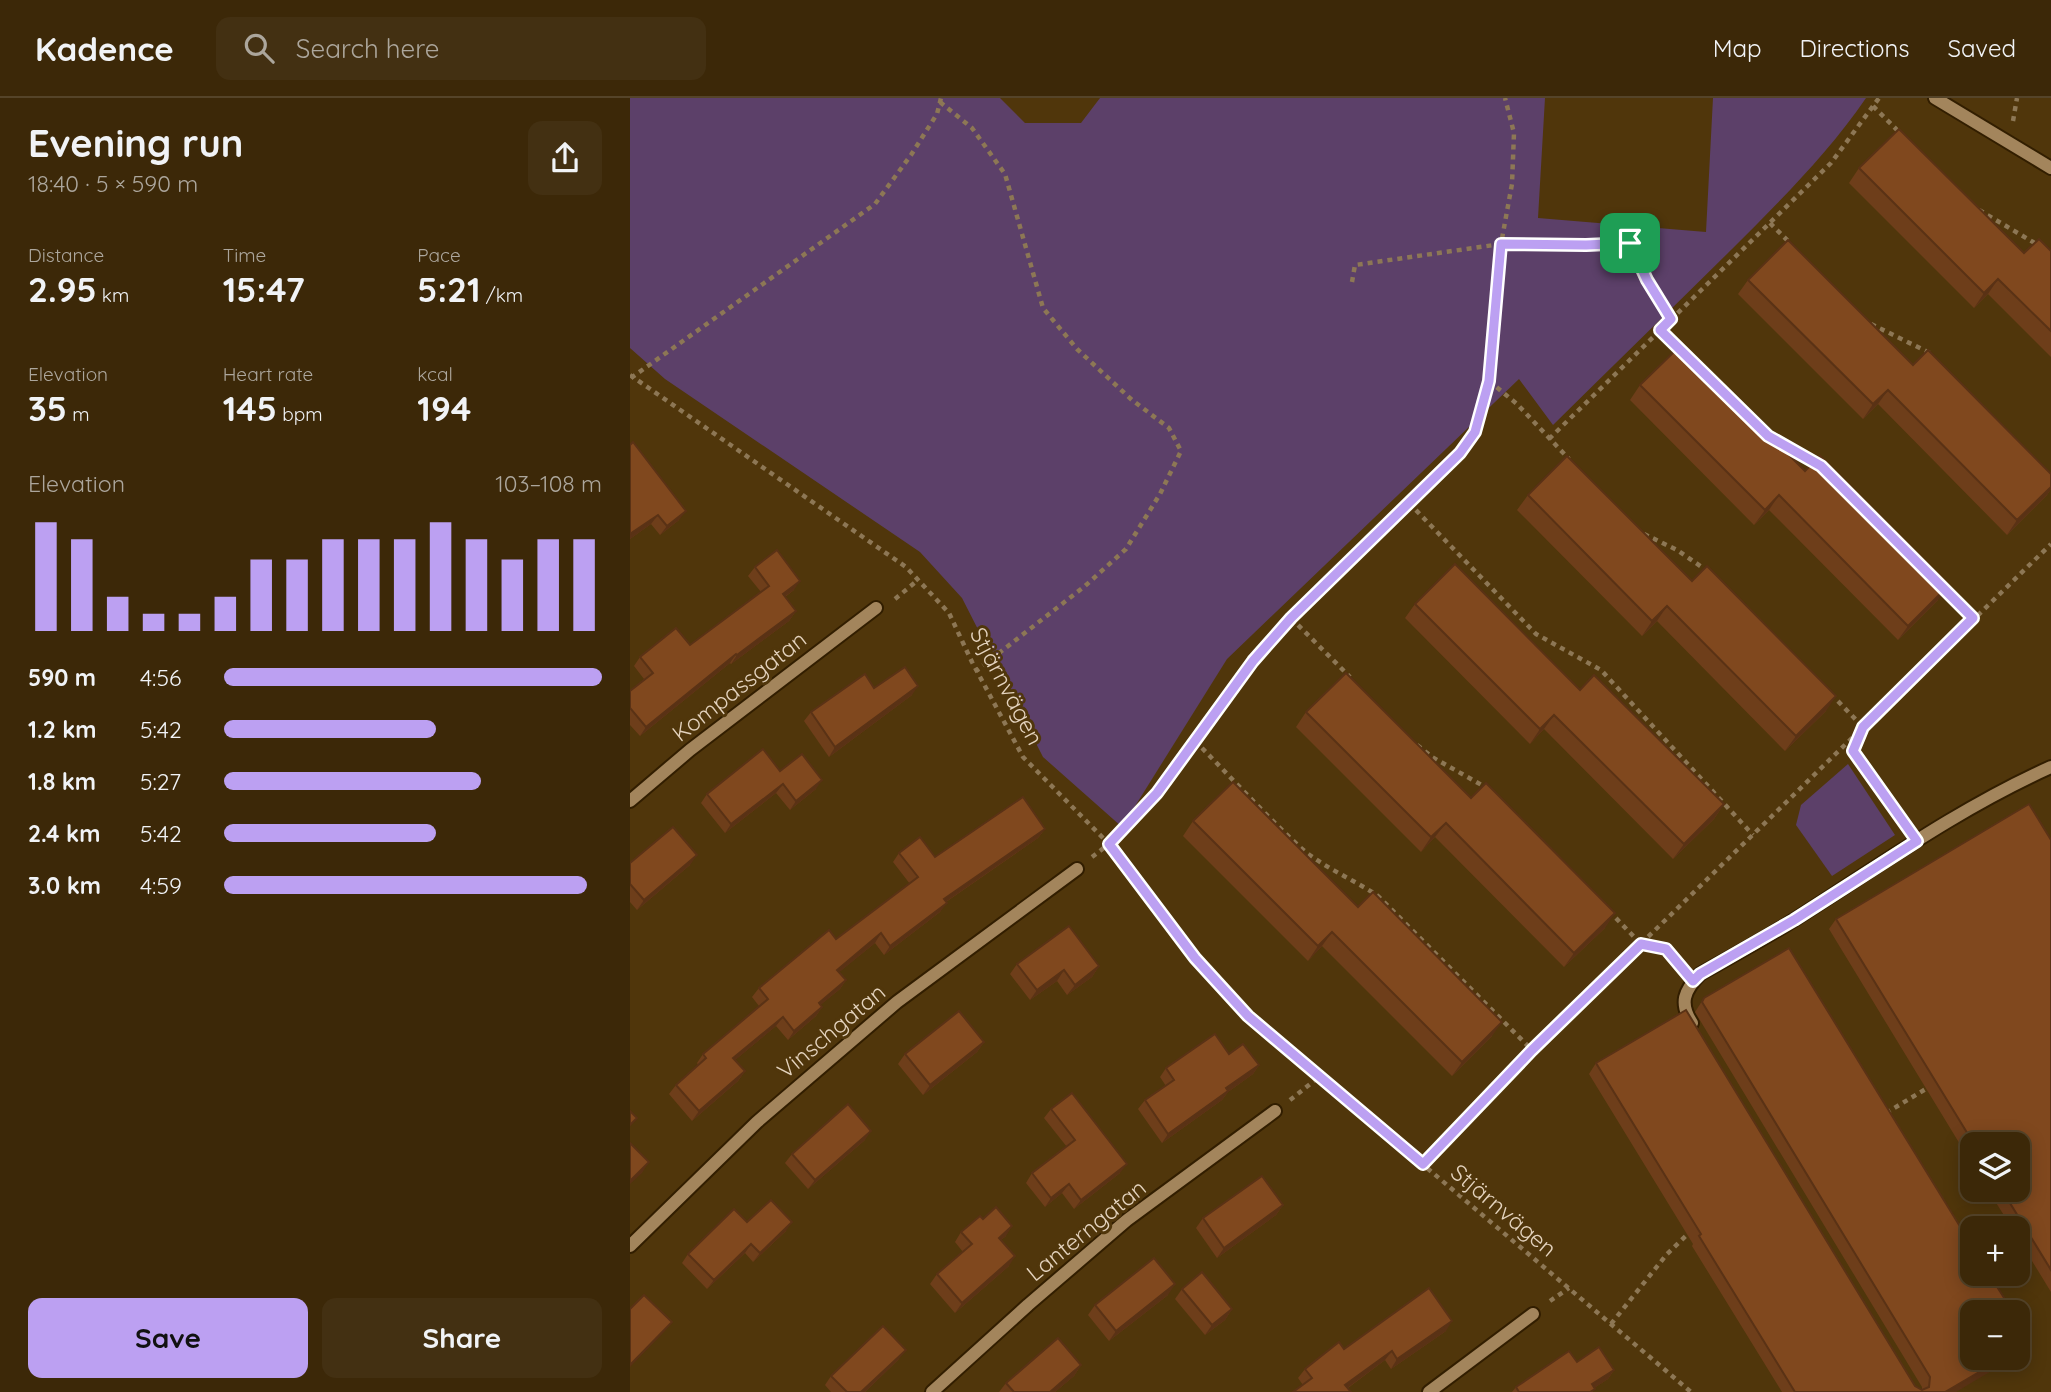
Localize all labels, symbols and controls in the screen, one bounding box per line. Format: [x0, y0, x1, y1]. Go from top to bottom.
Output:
search box [216, 17, 706, 80]
text: Kadence [35, 28, 174, 69]
icon: search [240, 29, 278, 67]
text: Search here [296, 32, 439, 65]
text: Map [1713, 33, 1762, 63]
text: Directions [1800, 33, 1910, 63]
text: Saved [1948, 33, 2016, 63]
text: Evening run [28, 119, 243, 167]
button: share [528, 121, 602, 195]
text: 18:40 · 5 × 590 m [28, 169, 198, 198]
pin [1600, 213, 1660, 273]
icon: arrive [1611, 224, 1649, 262]
text: Distance [28, 243, 104, 267]
text: Time [223, 243, 266, 267]
text: Pace [417, 243, 461, 267]
text: 2.95 [28, 267, 97, 311]
text: 15:47 [223, 267, 305, 311]
text: 5:21 [417, 267, 481, 311]
text: km [97, 283, 129, 307]
text: /km [481, 283, 523, 307]
text: Elevation [28, 362, 108, 386]
text: Heart rate [223, 362, 313, 386]
text: kcal [417, 362, 453, 386]
text: 35 [28, 386, 67, 430]
text: 145 [223, 386, 277, 430]
text: 194 [417, 386, 471, 430]
text: m [67, 402, 89, 426]
text: bpm [277, 402, 323, 426]
text: Elevation [28, 469, 125, 498]
text: 103–108 m [495, 469, 602, 498]
street label: Stjärnvägen [964, 622, 1050, 750]
street label: Kompassgatan [666, 625, 812, 747]
text: 590 m [28, 663, 96, 692]
text: 4:56 [140, 663, 181, 692]
text: 1.2 km [28, 715, 97, 744]
text: 5:42 [140, 715, 182, 744]
text: 1.8 km [28, 767, 96, 796]
text: 5:27 [140, 767, 181, 796]
text: 2.4 km [28, 819, 100, 848]
text: 5:42 [140, 819, 182, 848]
text: 3.0 km [28, 871, 101, 900]
text: 4:59 [140, 871, 182, 900]
street label: Vinschgatan [771, 977, 891, 1085]
map controls [1960, 1132, 2030, 1370]
button: layers [1960, 1132, 2030, 1202]
street label: Stjärnvägen [1445, 1157, 1563, 1263]
street label: Lanterngatan [1020, 1173, 1152, 1287]
button: + [1960, 1216, 2030, 1286]
button: Save [28, 1298, 308, 1378]
button: Share [322, 1298, 602, 1378]
button: − [1960, 1300, 2030, 1370]

